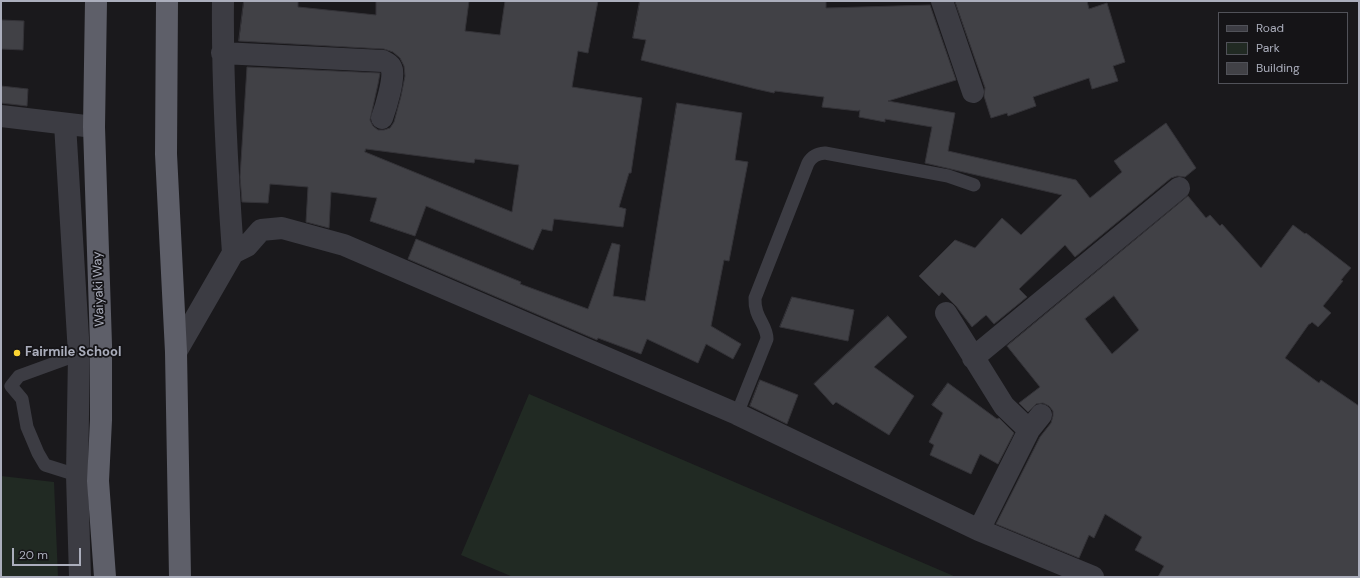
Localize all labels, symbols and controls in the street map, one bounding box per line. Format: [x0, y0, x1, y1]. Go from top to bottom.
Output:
legend [1218, 12, 1348, 84]
text: Road [1256, 20, 1284, 36]
text: Park [1256, 40, 1280, 56]
text: Building [1256, 60, 1300, 76]
street label: Waiyaki Way [90, 251, 108, 327]
place label: Fairmile School [25, 345, 121, 361]
marker: Fairmile School [12, 348, 22, 358]
scale bar [14, 540, 83, 566]
text: 20 m [19, 547, 48, 563]

